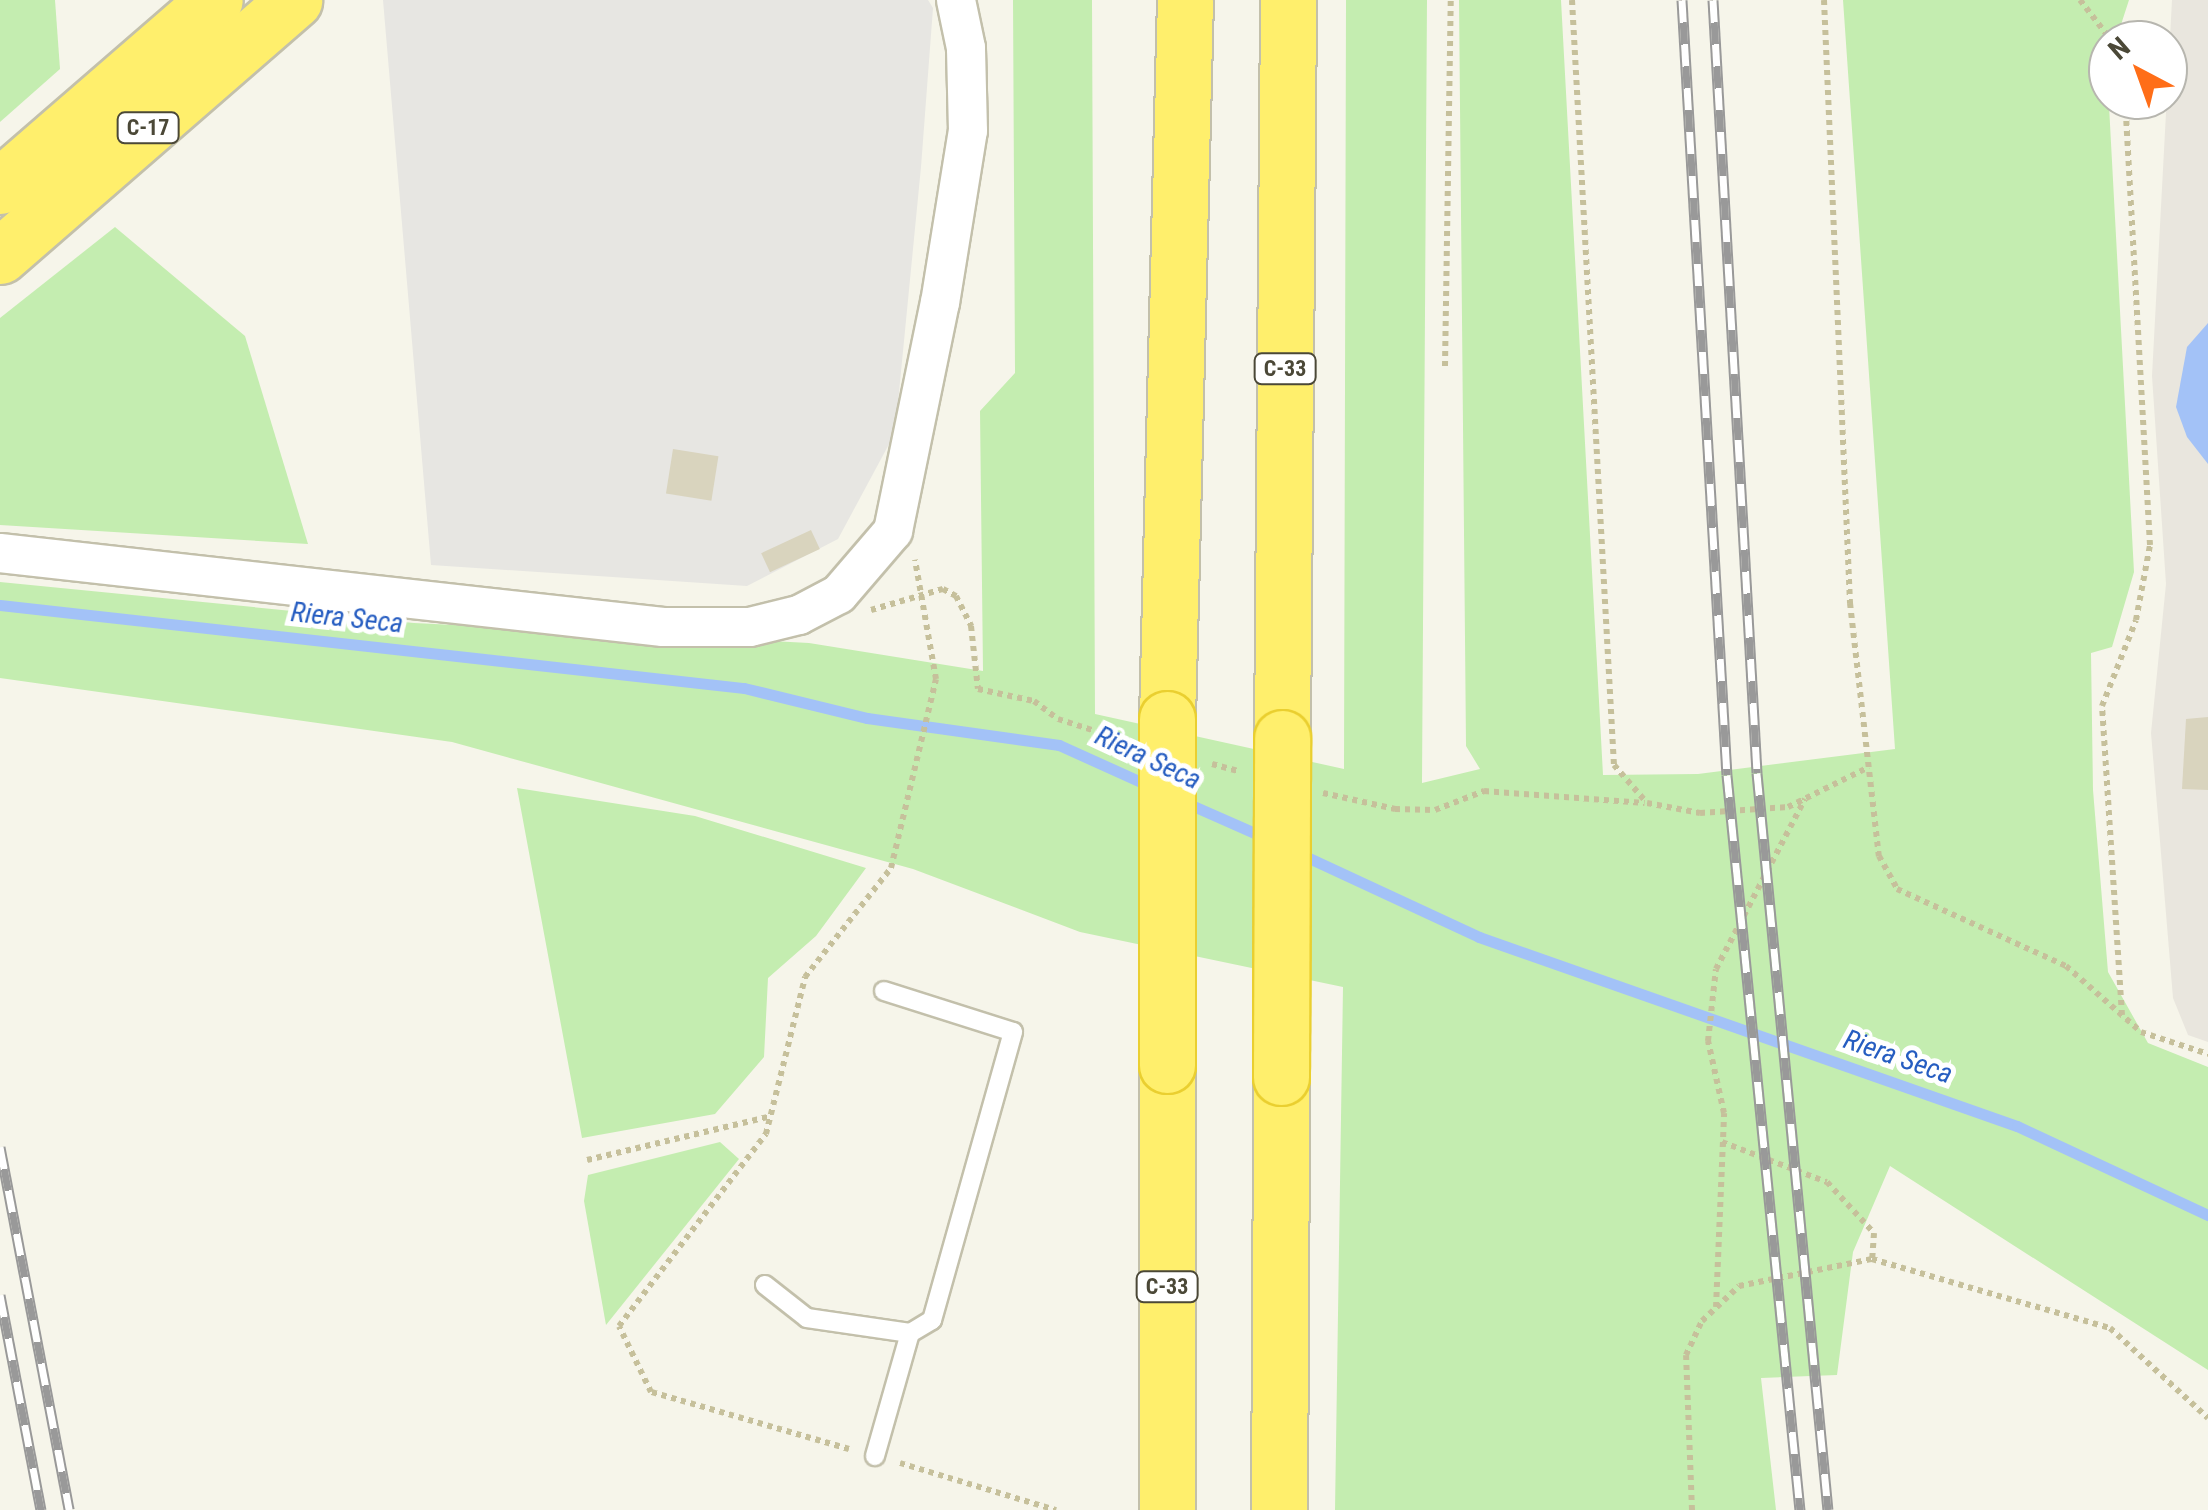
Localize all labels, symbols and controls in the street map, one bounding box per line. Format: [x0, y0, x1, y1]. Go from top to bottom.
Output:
north arrow [2088, 20, 2188, 120]
text: N [2102, 30, 2137, 67]
road number: C-17 [116, 111, 180, 145]
road number: C-33 [1252, 352, 1318, 386]
water label: Riera Seca [289, 595, 405, 641]
water label: Riera Seca [1090, 719, 1206, 797]
water label: Riera Seca [1839, 1023, 1957, 1091]
road number: C-33 [1134, 1270, 1200, 1304]

